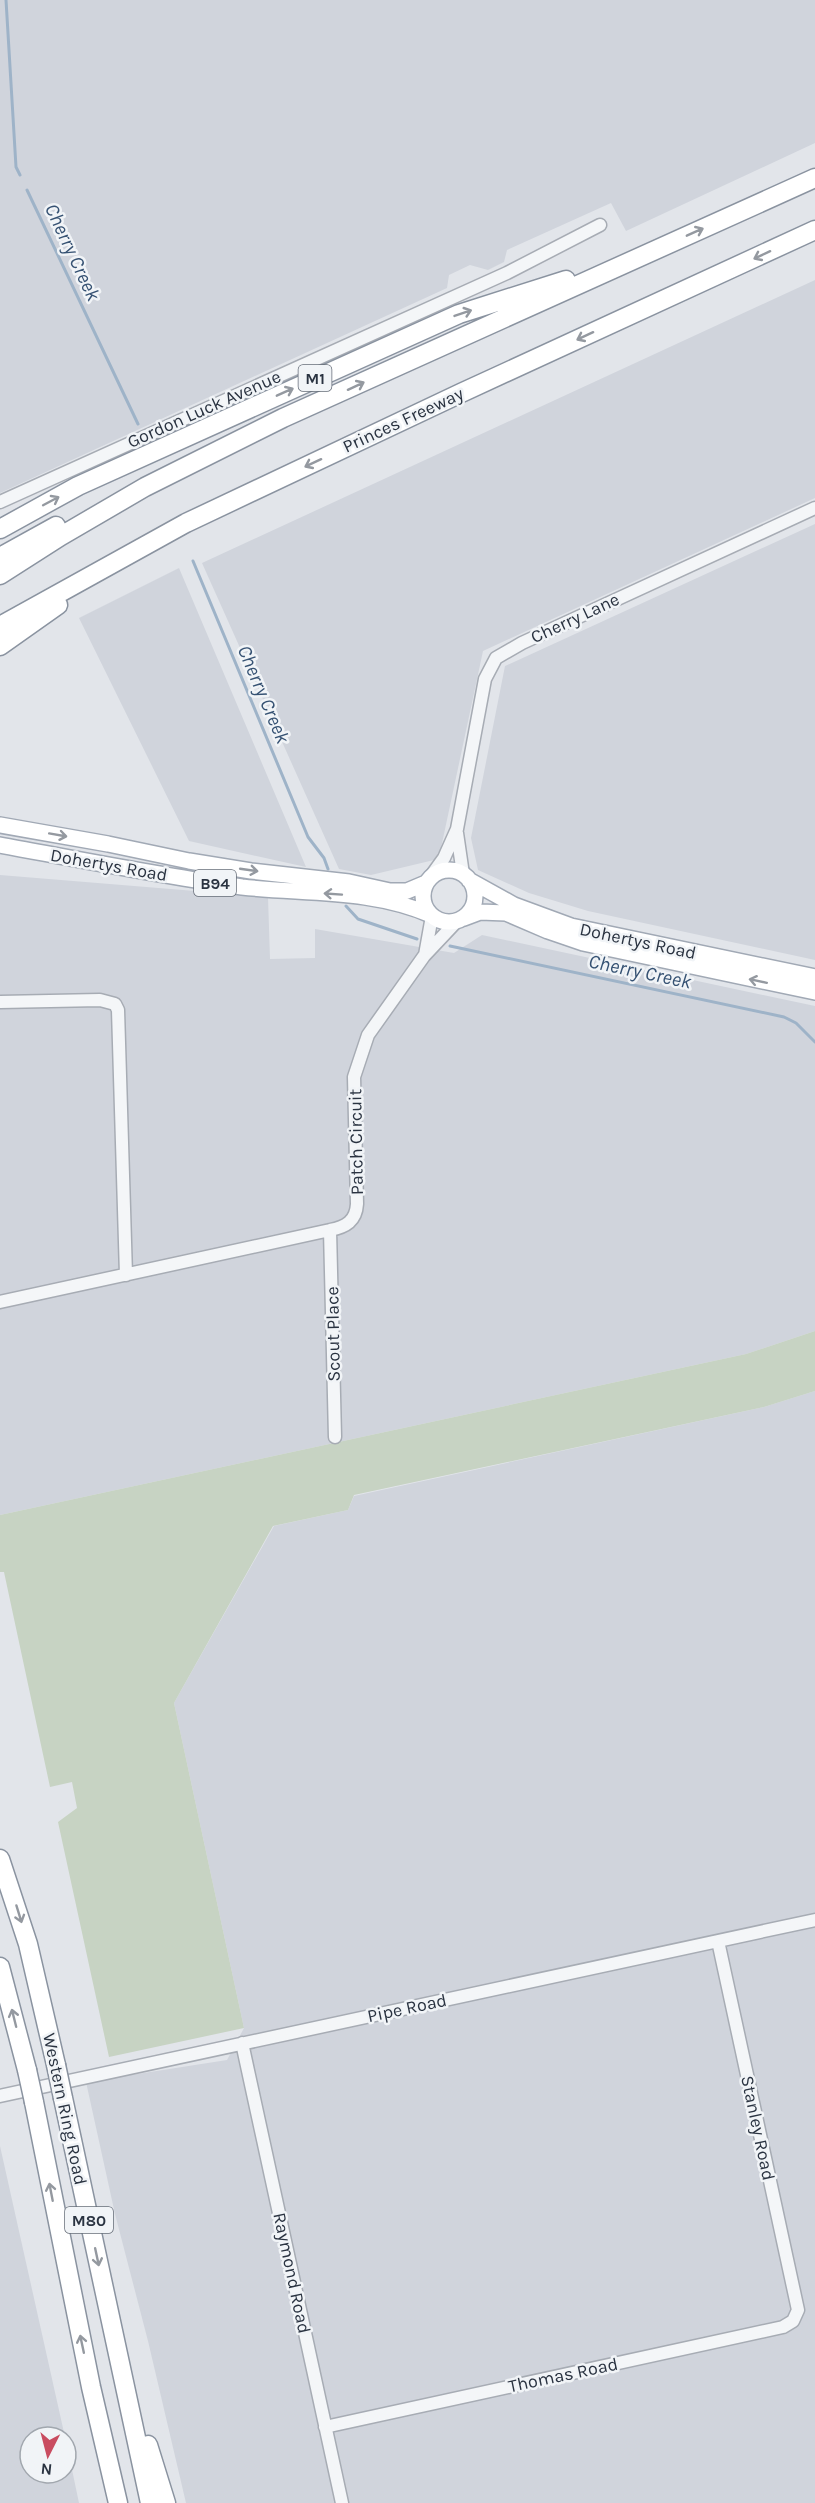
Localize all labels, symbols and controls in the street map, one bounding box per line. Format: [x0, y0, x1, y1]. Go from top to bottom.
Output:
water label: Cherry Creek [40, 200, 105, 305]
one-way arrow [686, 226, 704, 237]
one-way arrow [753, 249, 771, 261]
one-way arrow [453, 306, 472, 317]
one-way arrow [576, 331, 594, 342]
street label: Gordon Luck Avenue [124, 365, 284, 453]
road number: M1 [298, 365, 332, 391]
one-way arrow [346, 380, 364, 391]
street label: Princes Freeway [339, 382, 467, 458]
one-way arrow [275, 386, 293, 397]
one-way arrow [304, 458, 322, 470]
one-way arrow [42, 495, 59, 507]
street label: Cherry Lane [527, 588, 623, 648]
water label: Cherry Creek [233, 642, 295, 748]
one-way arrow [47, 830, 67, 841]
street label: Dohertys Road [49, 844, 169, 886]
one-way arrow [239, 865, 259, 876]
road number: B94 [194, 870, 236, 896]
one-way arrow [323, 889, 343, 900]
street label: Dohertys Road [578, 918, 698, 964]
water label: Cherry Creek [586, 949, 694, 994]
one-way arrow [748, 975, 768, 986]
street label: Patch Circuit [344, 1088, 368, 1195]
street label: Scout Place [321, 1286, 345, 1382]
one-way arrow [14, 1904, 25, 1923]
street label: Pipe Road [365, 1989, 449, 2027]
one-way arrow [7, 2009, 19, 2028]
street label: Western Ring Road [38, 2031, 92, 2187]
street label: Stanley Road [736, 2073, 780, 2183]
one-way arrow [45, 2183, 56, 2202]
road number: M80 [65, 2207, 113, 2233]
street label: Raymond Road [268, 2210, 316, 2336]
one-way arrow [92, 2247, 103, 2267]
one-way arrow [76, 2334, 87, 2354]
street label: Thomas Road [506, 2353, 620, 2397]
north arrow [18, 2425, 78, 2485]
text: N [40, 2459, 53, 2479]

